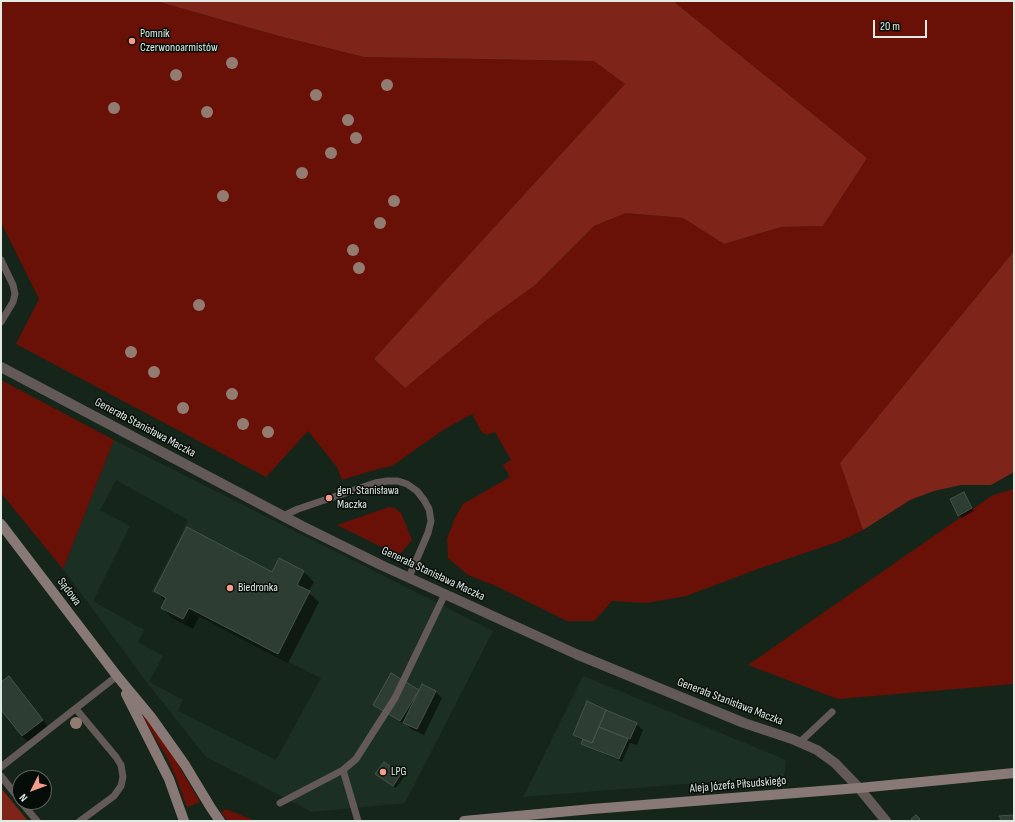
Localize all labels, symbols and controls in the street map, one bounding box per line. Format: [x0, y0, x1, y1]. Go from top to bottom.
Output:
scale bar [875, 12, 929, 38]
text: 20 m [880, 19, 900, 34]
place label: Pomnik Czerwonoarmistów [140, 27, 218, 55]
marker: Pomnik Czerwonoarmistów [127, 36, 137, 46]
street label: Generała Stanisława Maczka [92, 395, 198, 461]
place label: gen. Stanisława Maczka [337, 484, 399, 512]
marker: gen. Stanisława Maczka [324, 493, 334, 503]
street label: Generała Stanisława Maczka [379, 544, 487, 604]
street label: Sądowa [54, 575, 84, 609]
place label: Biedronka [238, 581, 278, 595]
marker: Biedronka [225, 583, 235, 593]
street label: Generała Stanisława Maczka [675, 675, 785, 729]
place label: LPG [391, 765, 407, 779]
marker: LPG [378, 767, 388, 777]
north arrow [12, 770, 52, 810]
street label: Aleja Józefa Piłsudskiego [689, 774, 787, 796]
text: N [17, 791, 30, 804]

